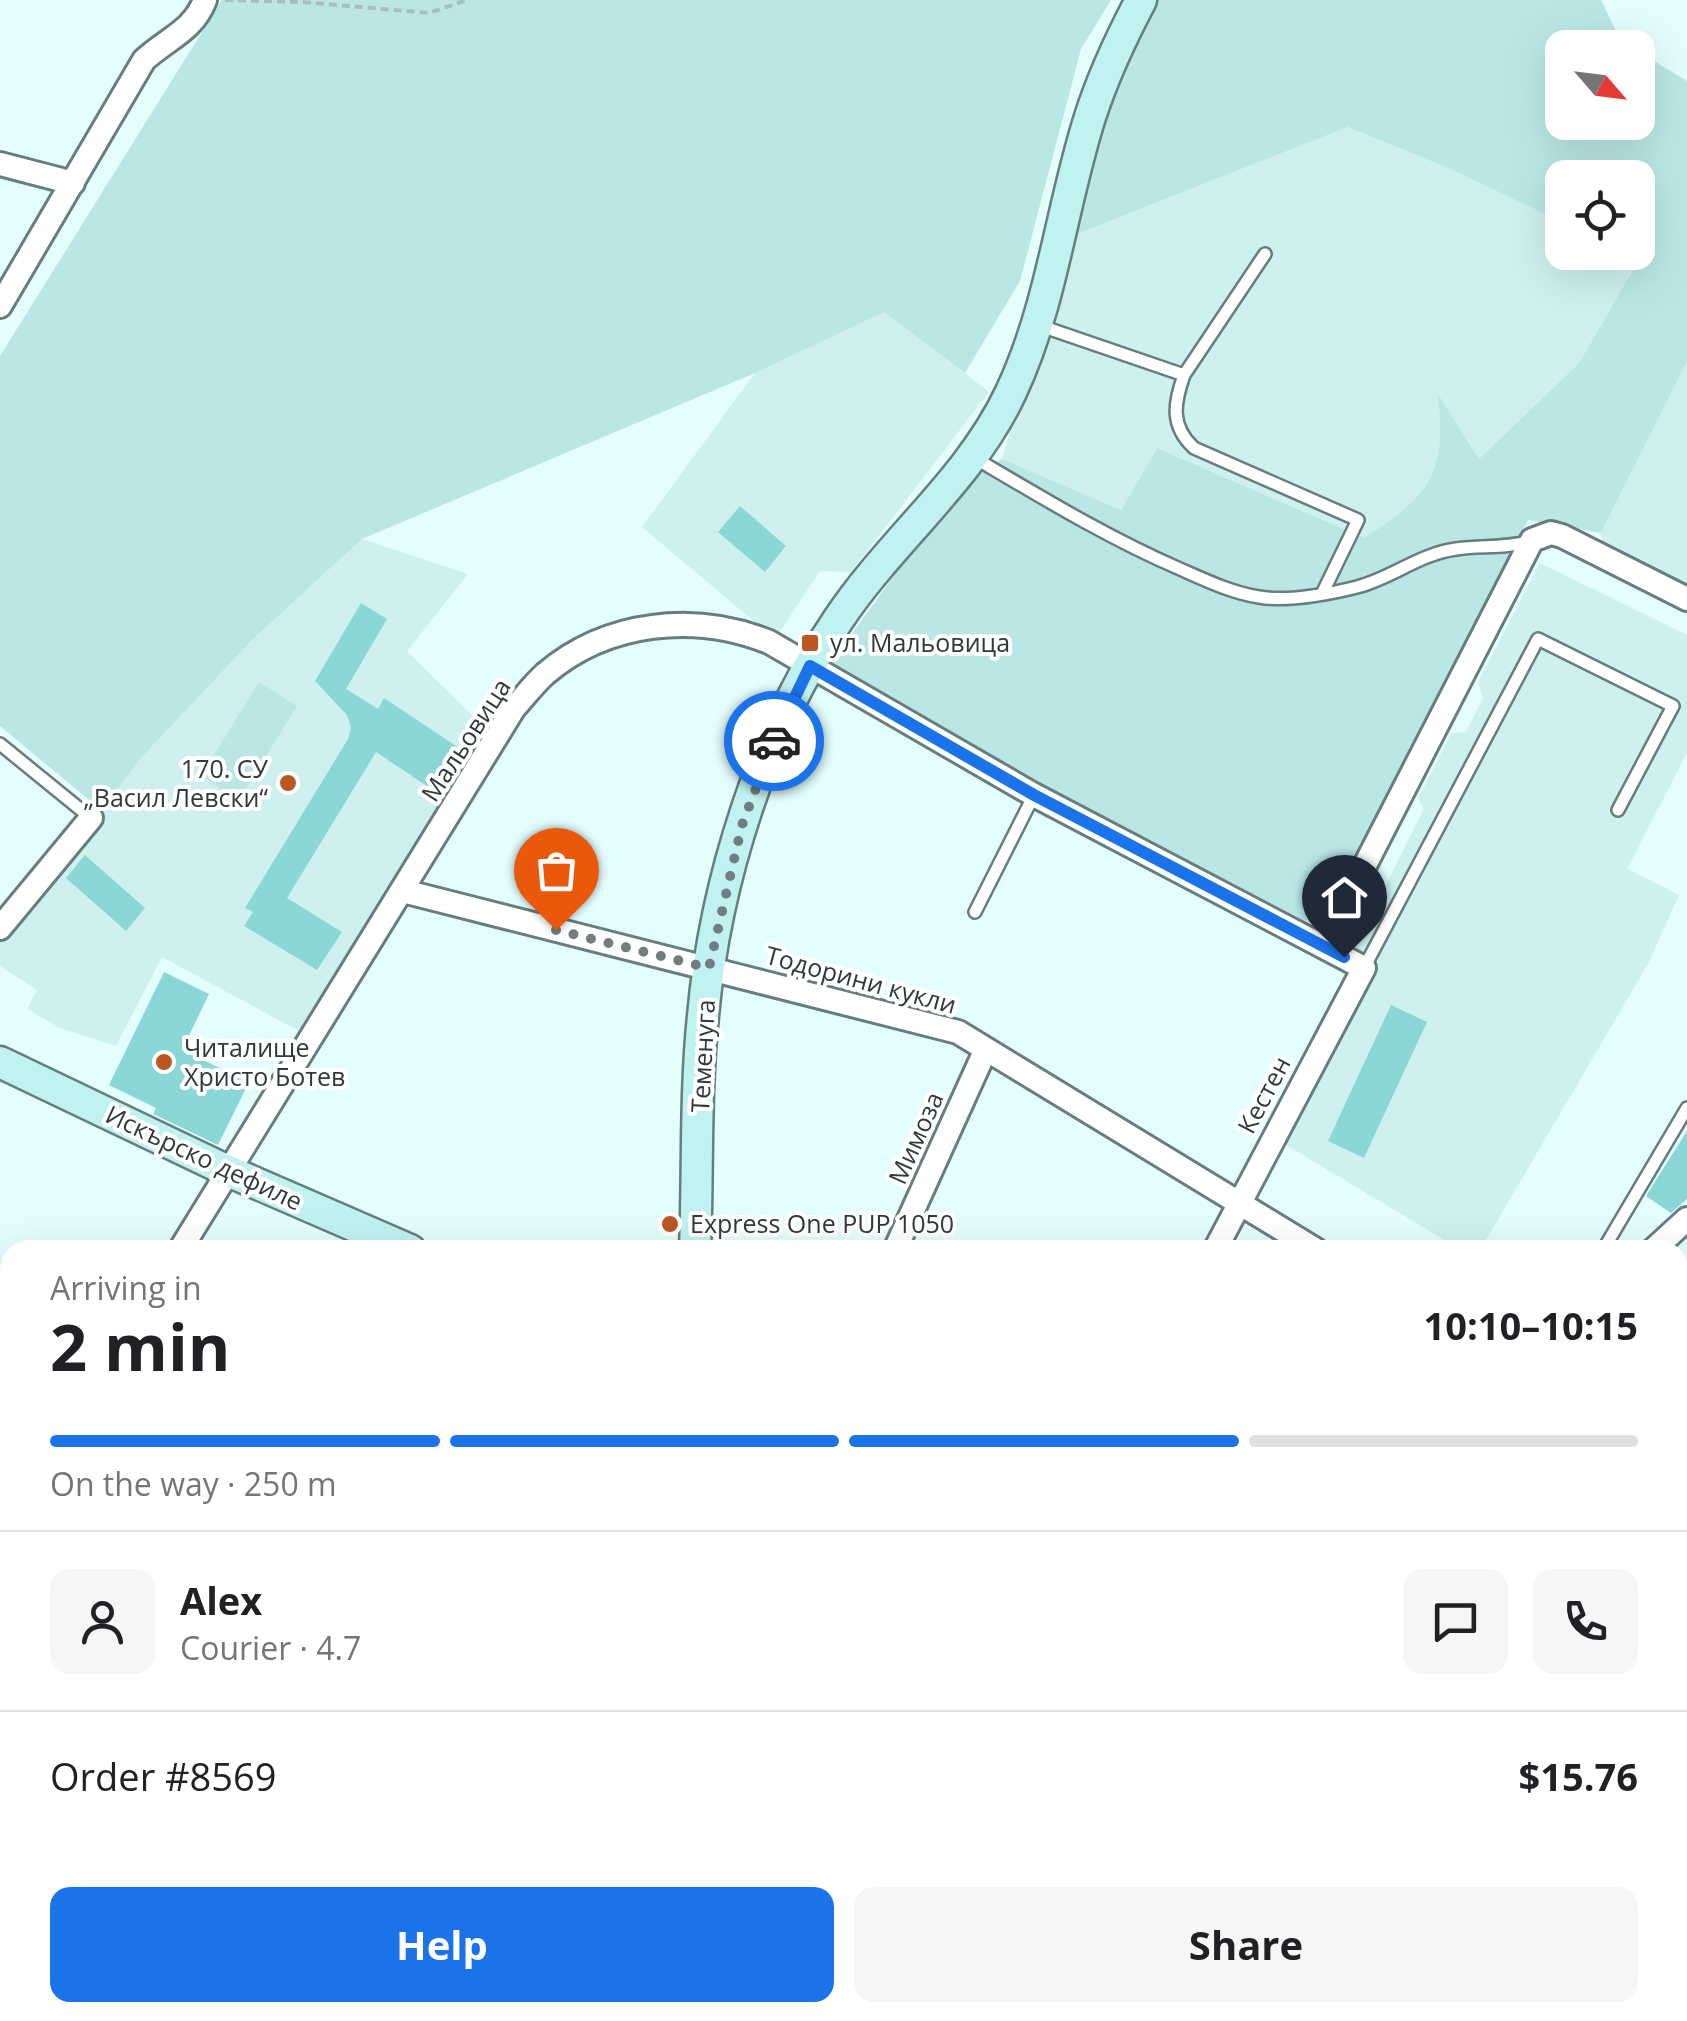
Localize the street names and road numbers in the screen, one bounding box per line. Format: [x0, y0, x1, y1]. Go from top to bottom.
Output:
street label: Мальовица [413, 671, 518, 808]
street label: Тодорини кукли [762, 937, 960, 1021]
street label: Теменуга [682, 999, 722, 1113]
street label: Кестен [1229, 1050, 1298, 1139]
street label: Мимоза [880, 1086, 950, 1189]
street label: Искърско дефиле [101, 1097, 308, 1218]

